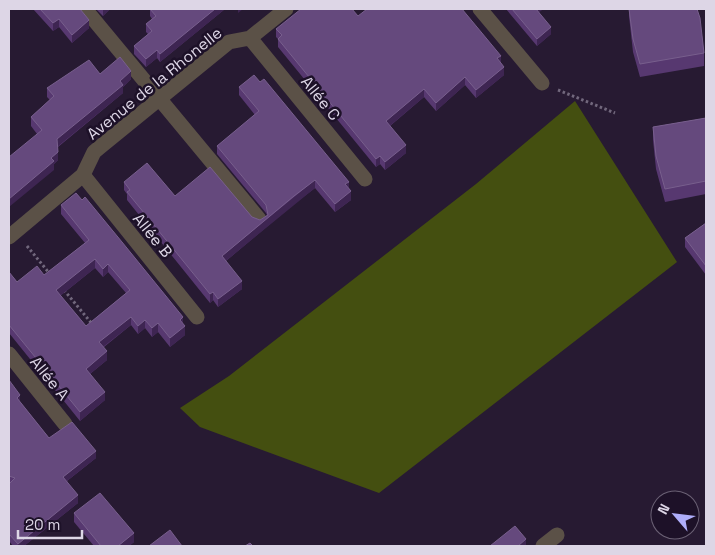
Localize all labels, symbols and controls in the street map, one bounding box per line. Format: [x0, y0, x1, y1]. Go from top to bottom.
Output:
street label: Avenue de la Rhonelle [82, 22, 226, 144]
street label: Allée C [296, 72, 345, 125]
street label: Allée B [128, 209, 177, 262]
street label: Allée A [25, 352, 74, 405]
north arrow [650, 490, 700, 540]
text: N [653, 501, 674, 517]
scale bar [18, 508, 81, 540]
text: 20 m [25, 515, 60, 534]

